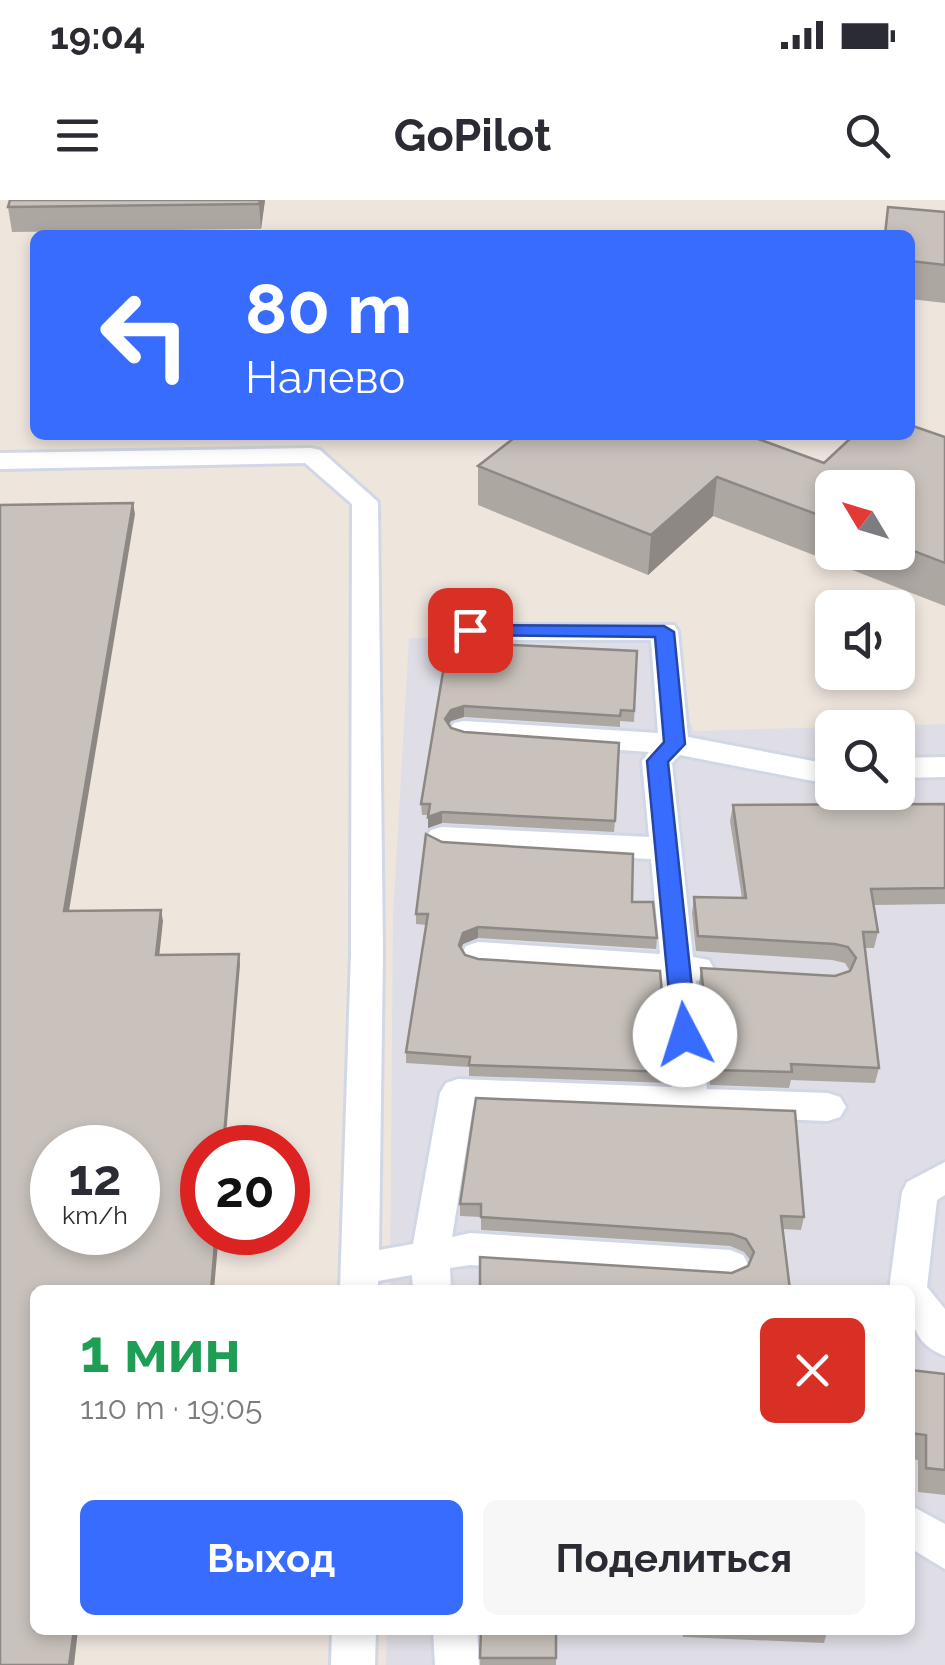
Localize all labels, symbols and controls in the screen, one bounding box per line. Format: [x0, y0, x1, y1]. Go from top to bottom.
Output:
text: 19:04 [50, 13, 146, 58]
icon: menu [50, 108, 105, 163]
icon: search [840, 108, 895, 163]
text: GoPilot [394, 109, 551, 162]
text: 80 m [245, 267, 412, 349]
icon: left [80, 270, 210, 400]
text: Налево [245, 351, 405, 404]
north arrow [815, 470, 915, 570]
map controls [815, 470, 915, 810]
pin [428, 588, 513, 673]
button: sound [815, 590, 915, 690]
icon: arrive [443, 603, 498, 658]
button: search [815, 710, 915, 810]
position arrow [633, 983, 737, 1087]
speed limit sign: 20 [180, 1125, 310, 1255]
text: 12 [69, 1148, 121, 1207]
text: km/h [62, 1200, 128, 1230]
text: 1 мин [80, 1316, 241, 1386]
button: close [760, 1318, 865, 1423]
text: 110 m · 19:05 [80, 1389, 262, 1426]
button: Выход [80, 1500, 463, 1615]
button: Поделиться [483, 1500, 865, 1615]

